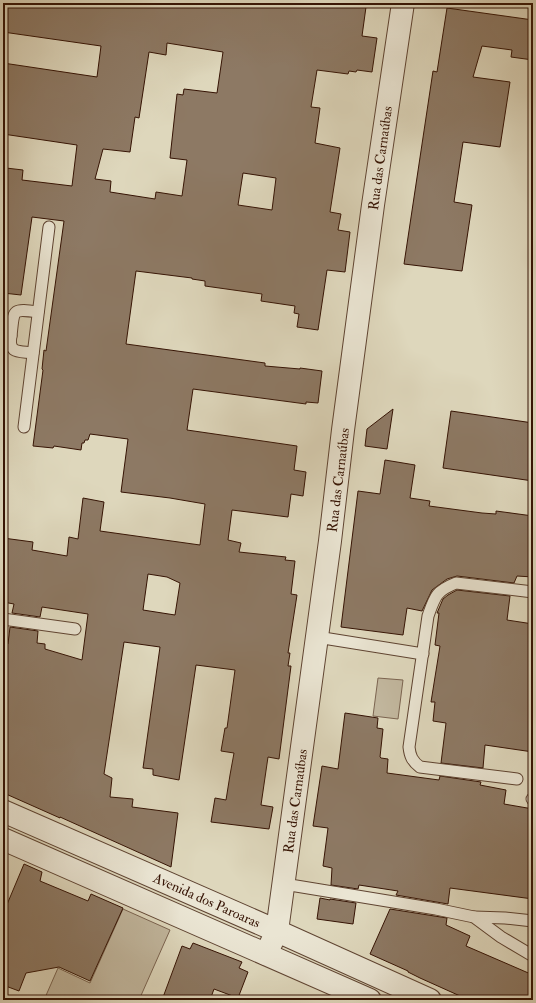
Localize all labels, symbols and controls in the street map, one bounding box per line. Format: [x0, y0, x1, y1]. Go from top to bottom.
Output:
street label: Rua das Carnaúbas [365, 105, 396, 211]
street label: Rua das Carnaúbas [324, 427, 353, 533]
street label: Rua das Carnaúbas [280, 748, 311, 854]
street label: Avenida dos Paroaras [150, 869, 263, 932]

